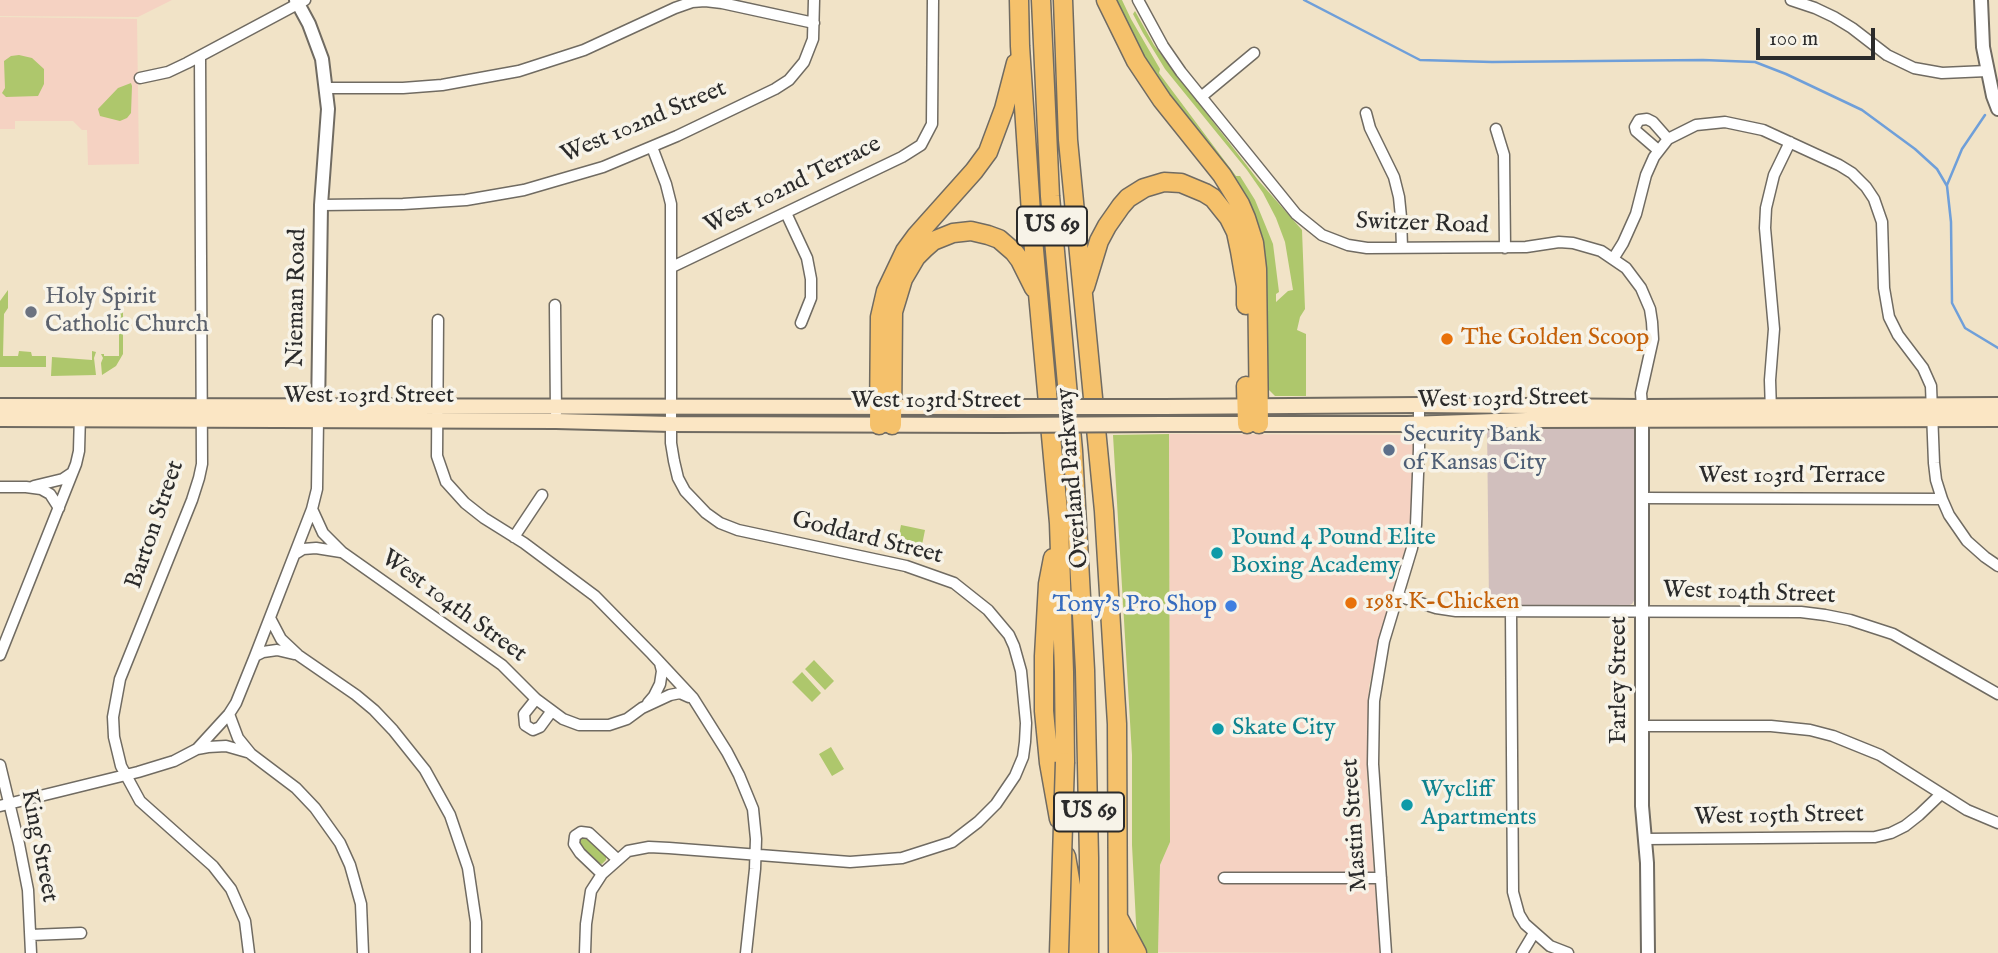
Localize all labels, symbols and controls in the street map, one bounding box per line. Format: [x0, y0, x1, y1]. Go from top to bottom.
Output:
scale bar [1760, 14, 1879, 58]
text: 100 m [1769, 26, 1818, 53]
street label: West 102nd Street [557, 75, 731, 171]
street label: West 102nd Terrace [700, 131, 886, 241]
road number: US 69 [1017, 206, 1087, 246]
street label: Switzer Road [1355, 208, 1489, 242]
street label: Nieman Road [282, 228, 314, 368]
place label: Holy Spirit Catholic Church [45, 284, 209, 340]
marker: Holy Spirit Catholic Church [23, 304, 39, 320]
place label: The Golden Scoop [1461, 325, 1649, 353]
marker: The Golden Scoop [1439, 331, 1455, 347]
street label: West 103rd Street [284, 383, 454, 411]
street label: West 103rd Street [1417, 384, 1589, 416]
street label: Overland Parkway [1052, 386, 1096, 570]
street label: West 103rd Street [851, 388, 1021, 416]
place label: Security Bank of Kansas City [1403, 422, 1546, 478]
marker: Security Bank of Kansas City [1381, 442, 1397, 458]
street label: Barton Street [121, 457, 191, 593]
street label: West 103rd Terrace [1699, 463, 1885, 491]
street label: Goddard Street [789, 506, 945, 572]
place label: Pound 4 Pound Elite Boxing Academy [1231, 525, 1436, 581]
street label: West 104th Street [375, 545, 531, 669]
marker: Pound 4 Pound Elite Boxing Academy [1209, 545, 1225, 561]
street label: West 104th Street [1662, 577, 1836, 611]
place label: 1981 K-Chicken [1365, 589, 1520, 617]
place label: Tony's Pro Shop [1052, 592, 1217, 620]
marker: 1981 K-Chicken [1343, 595, 1359, 611]
marker: Tony's Pro Shop [1223, 598, 1239, 614]
street label: Farley Street [1606, 616, 1634, 744]
place label: Skate City [1232, 715, 1335, 743]
marker: Skate City [1210, 721, 1226, 737]
street label: Mastin Street [1337, 757, 1375, 893]
place label: Wycliff Apartments [1421, 777, 1537, 833]
street label: King Street [13, 787, 63, 905]
road number: US 69 [1054, 792, 1124, 832]
marker: Wycliff Apartments [1399, 797, 1415, 813]
street label: West 105th Street [1694, 801, 1864, 833]

